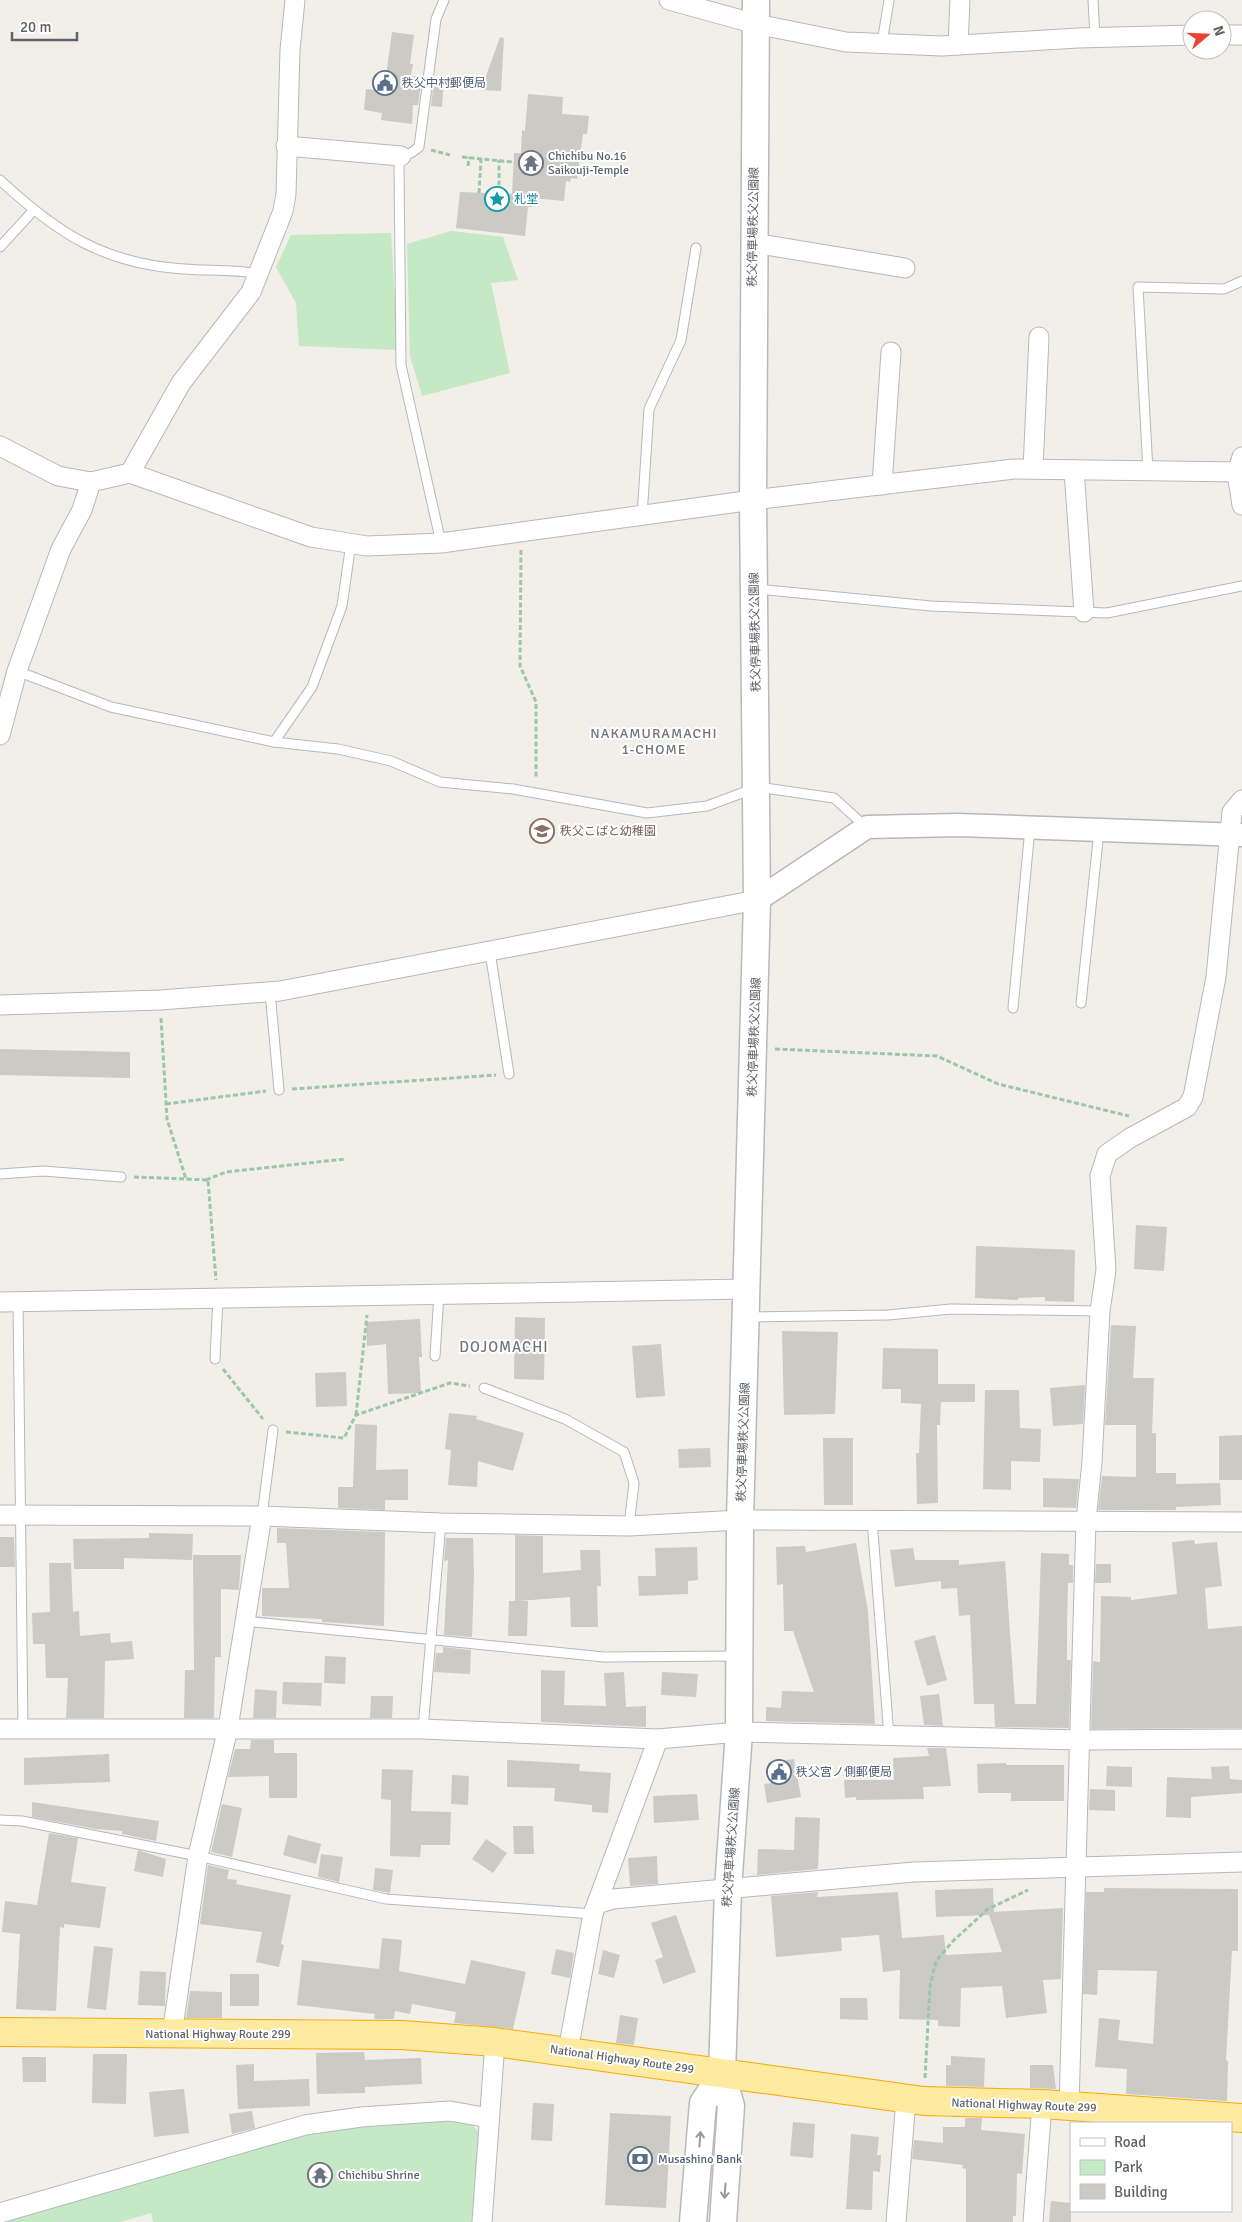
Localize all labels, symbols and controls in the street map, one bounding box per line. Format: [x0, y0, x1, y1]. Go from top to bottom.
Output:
scale bar [12, 10, 78, 42]
north arrow [1182, 10, 1232, 60]
text: 20 m [20, 18, 51, 36]
text: N [1209, 24, 1228, 38]
public building icon: 秩父中村郵便局 [372, 70, 398, 96]
place label: 秩父中村郵便局 [402, 76, 486, 91]
place label: Chichibu No.16 Saikouji-Temple [548, 149, 629, 178]
temple icon: Chichibu No.16 Saikouji-Temple [518, 150, 544, 176]
street label: 秩父停車場秩父公園線 [745, 167, 762, 287]
place icon: 札堂 [484, 186, 510, 212]
place label: 札堂 [514, 192, 538, 207]
street label: 秩父停車場秩父公園線 [747, 572, 764, 692]
district label: NAKAMURAMACHI 1-CHOME [590, 725, 718, 758]
school or university icon: 秩父こばと幼稚園 [529, 818, 555, 844]
place label: 秩父こばと幼稚園 [560, 824, 656, 839]
street label: 秩父停車場秩父公園線 [745, 977, 764, 1097]
district label: DOJOMACHI [459, 1338, 549, 1356]
street label: 秩父停車場秩父公園線 [734, 1382, 753, 1502]
public building icon: 秩父宮ノ側郵便局 [766, 1759, 792, 1785]
place label: 秩父宮ノ側郵便局 [796, 1765, 892, 1780]
street label: 秩父停車場秩父公園線 [720, 1787, 743, 1907]
street label: National Highway Route 299 [145, 2027, 291, 2042]
street label: National Highway Route 299 [549, 2042, 695, 2077]
street label: National Highway Route 299 [951, 2095, 1097, 2116]
legend [1070, 2122, 1232, 2212]
one-way arrow [695, 2131, 705, 2147]
text: Road [1114, 2133, 1146, 2151]
bank icon: Musashino Bank [627, 2146, 653, 2172]
place label: Musashino Bank [658, 2152, 742, 2167]
text: Park [1114, 2158, 1143, 2176]
temple icon: Chichibu Shrine [307, 2162, 333, 2188]
place label: Chichibu Shrine [338, 2168, 420, 2183]
one-way arrow [721, 2183, 730, 2199]
text: Building [1114, 2183, 1168, 2201]

